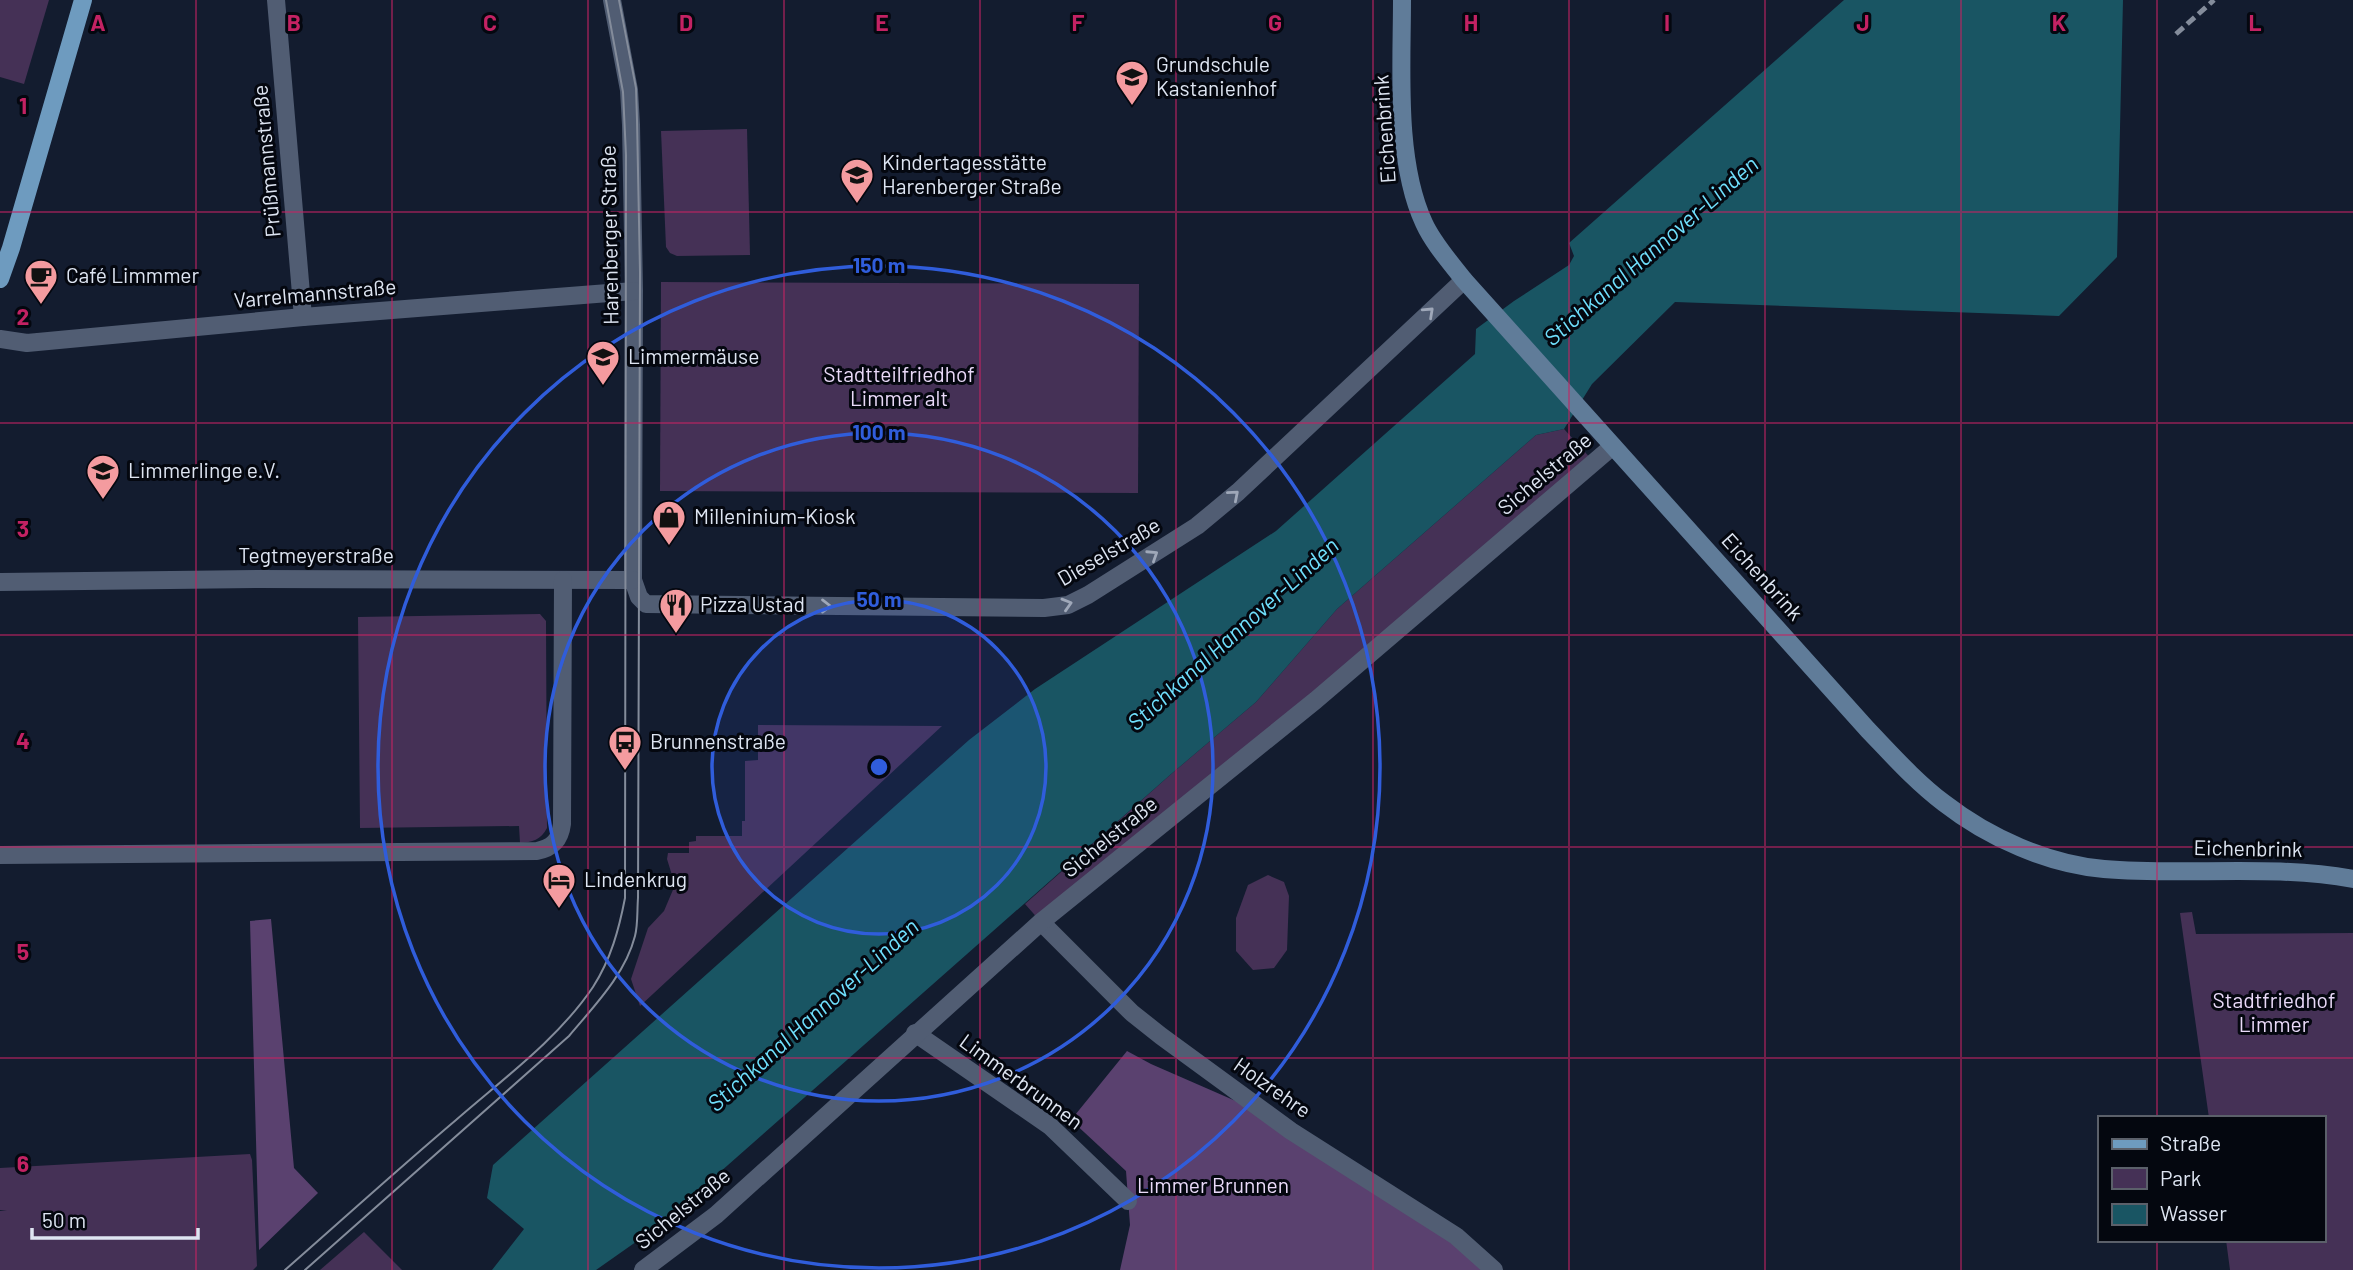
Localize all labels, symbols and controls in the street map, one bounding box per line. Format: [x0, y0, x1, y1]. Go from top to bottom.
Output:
text: A [90, 8, 106, 36]
text: B [287, 8, 301, 36]
text: C [483, 8, 497, 36]
text: D [679, 8, 693, 36]
text: E [875, 8, 889, 36]
text: F [1072, 8, 1085, 36]
text: G [1268, 8, 1282, 36]
text: H [1464, 8, 1478, 36]
text: I [1664, 8, 1670, 36]
text: J [1856, 8, 1870, 36]
text: K [2052, 8, 2066, 36]
text: L [2248, 8, 2262, 36]
place label: Grundschule Kastanienhof [1156, 51, 1277, 100]
school or university icon: Grundschule Kastanienhof [1113, 58, 1151, 107]
street label: Eichenbrink [1367, 74, 1400, 184]
street label: Prüßmannstraße [246, 84, 285, 238]
text: 1 [19, 91, 27, 119]
street label: Harenberger Straße [594, 145, 623, 325]
place label: Kindertagesstätte Harenberger Straße [882, 149, 1062, 198]
water label: Stichkanal Hannover-Linden [1537, 150, 1763, 351]
school or university icon: Kindertagesstätte Harenberger Straße [838, 156, 876, 205]
text: 150 m [853, 252, 905, 277]
cafe icon: Café Limmmer [22, 257, 60, 306]
place label: Café Limmmer [66, 262, 200, 287]
street label: Varrelmannstraße [233, 273, 397, 312]
text: 2 [17, 302, 29, 330]
one-way arrow [1421, 308, 1434, 321]
school or university icon: Limmermäuse [584, 338, 622, 387]
place label: Limmermäuse [628, 343, 759, 368]
park label: Stadtteilfriedhof Limmer alt [823, 361, 975, 410]
text: 100 m [852, 419, 906, 444]
street label: Sichelstraße [1492, 426, 1596, 519]
school or university icon: Limmerlinge e.V. [84, 452, 122, 501]
place label: Limmerlinge e.V. [128, 457, 280, 482]
one-way arrow [1226, 491, 1239, 503]
shop icon: Milleninium-Kiosk [650, 498, 688, 547]
place label: Milleninium-Kiosk [694, 503, 856, 528]
street label: Dieselstraße [1052, 511, 1164, 590]
text: 3 [17, 514, 29, 542]
street label: Eichenbrink [1717, 527, 1809, 625]
water label: Stichkanal Hannover-Linden [1121, 531, 1344, 736]
street label: Tegtmeyerstraße [238, 542, 394, 567]
one-way arrow [1145, 550, 1158, 563]
restaurant icon: Pizza Ustad [657, 586, 695, 635]
text: 50 m [856, 586, 902, 611]
place label: Pizza Ustad [700, 591, 805, 616]
one-way arrow [1060, 597, 1072, 612]
one-way arrow [821, 598, 832, 614]
bus stop icon: Brunnenstraße [606, 723, 644, 772]
text: 4 [16, 726, 30, 754]
place label: Brunnenstraße [650, 728, 786, 753]
centre of rings [867, 755, 891, 779]
street label: Sichelstraße [1057, 790, 1161, 882]
street label: Eichenbrink [2193, 834, 2303, 861]
hotel icon: Lindenkrug [540, 861, 578, 910]
place label: Lindenkrug [584, 866, 687, 891]
water label: Stichkanal Hannover-Linden [701, 912, 924, 1117]
text: 5 [17, 937, 29, 965]
park label: Stadtfriedhof Limmer [2213, 987, 2335, 1036]
street label: Limmerbrunnen [955, 1028, 1088, 1134]
street label: Holzrehre [1230, 1051, 1316, 1122]
legend [2098, 1116, 2325, 1242]
text: Straße [2160, 1130, 2221, 1155]
text: 6 [17, 1149, 29, 1177]
street label: Sichelstraße [630, 1162, 734, 1254]
text: Park [2160, 1165, 2201, 1190]
park label: Limmer Brunnen [1137, 1172, 1289, 1197]
scale bar [32, 1196, 198, 1240]
text: Wasser [2160, 1200, 2227, 1225]
text: 50 m [42, 1207, 86, 1232]

